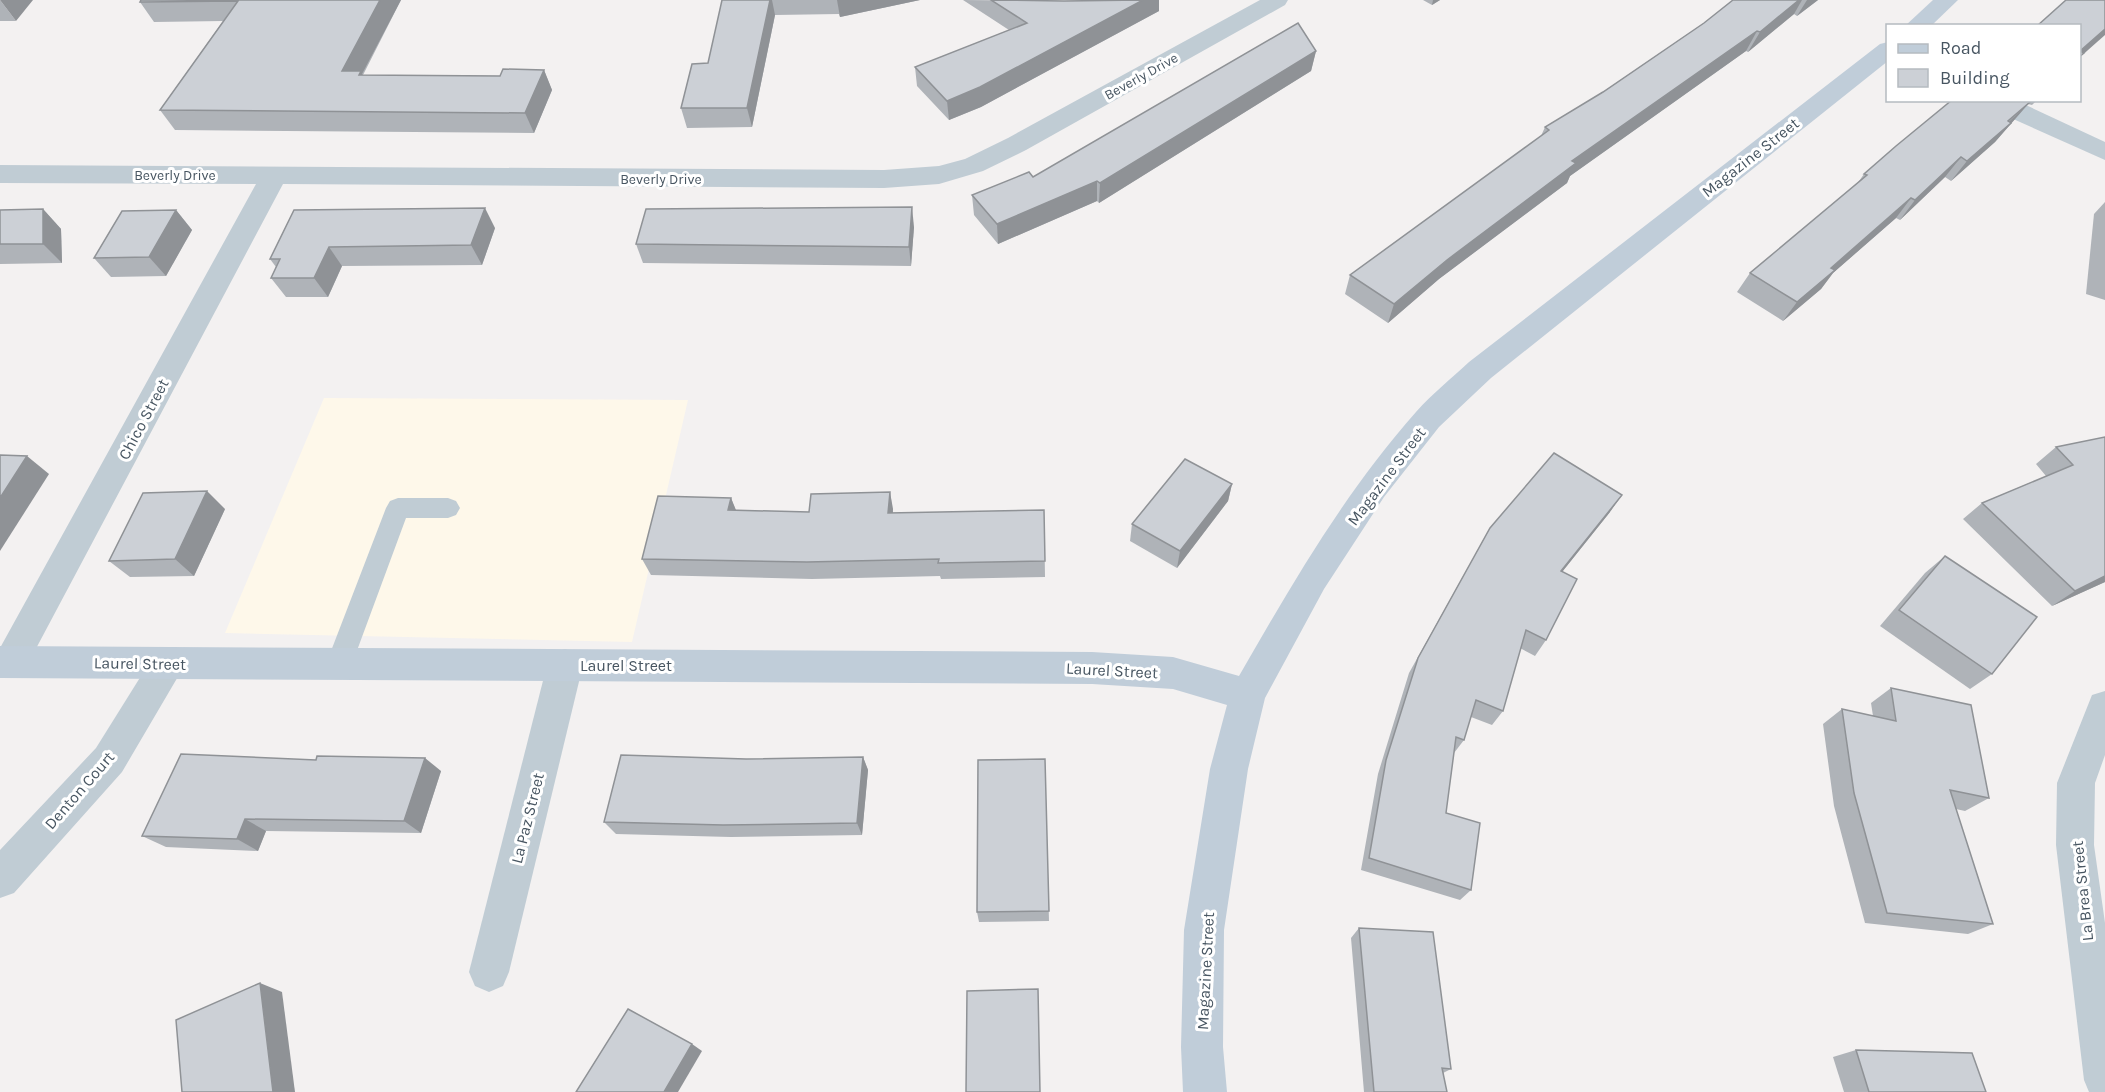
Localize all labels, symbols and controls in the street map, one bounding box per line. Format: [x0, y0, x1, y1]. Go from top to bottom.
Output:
legend [1886, 24, 2081, 102]
text: Road [1940, 37, 1981, 59]
street label: Beverly Drive [1101, 49, 1181, 104]
text: Building [1940, 67, 2010, 89]
street label: Magazine Street [1698, 114, 1803, 201]
street label: Beverly Drive [134, 167, 216, 184]
street label: Beverly Drive [620, 171, 702, 188]
street label: Chico Street [114, 376, 173, 463]
street label: Magazine Street [1343, 423, 1430, 529]
street label: Laurel Street [94, 653, 186, 674]
street label: Laurel Street [580, 656, 672, 675]
street label: Laurel Street [1065, 659, 1159, 682]
street label: Denton Court [40, 748, 118, 833]
street label: La Paz Street [507, 771, 548, 866]
street label: La Brea Street [2068, 840, 2097, 942]
street label: Magazine Street [1193, 912, 1218, 1031]

